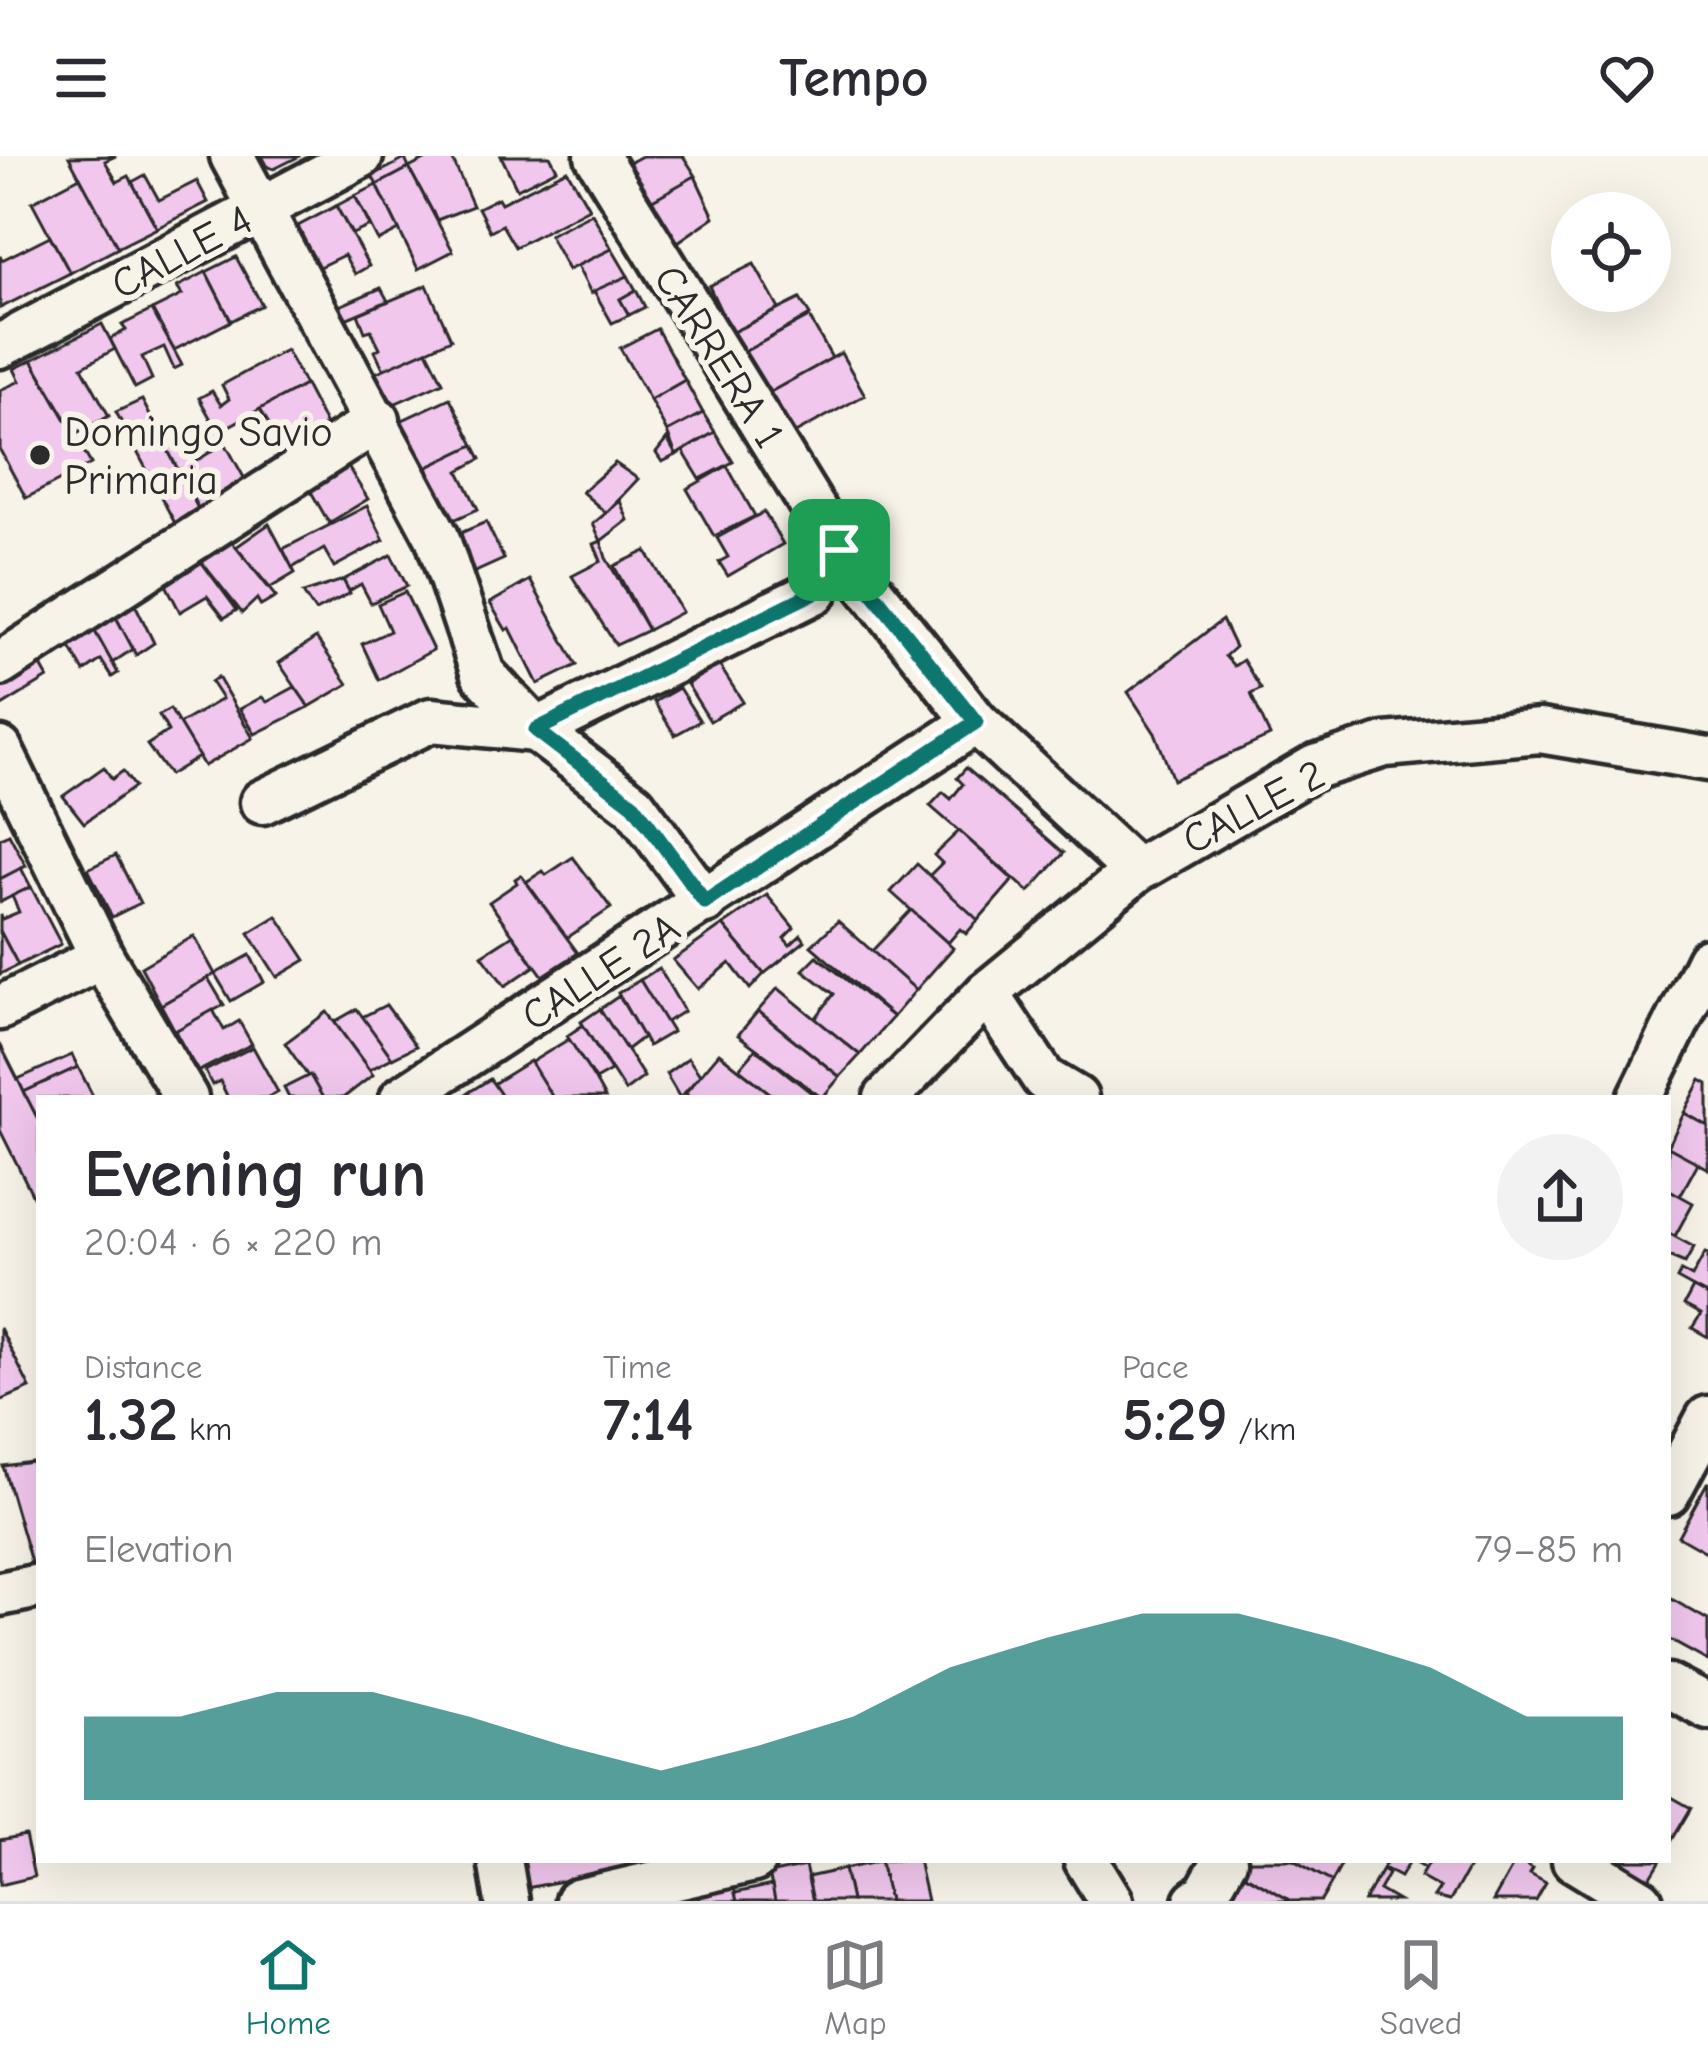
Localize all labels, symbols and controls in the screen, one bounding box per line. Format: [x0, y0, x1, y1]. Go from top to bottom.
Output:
icon: menu [48, 45, 114, 111]
icon: heart [1594, 45, 1660, 111]
text: Tempo [779, 47, 929, 110]
map controls [1551, 192, 1671, 312]
button: locate [1551, 192, 1671, 312]
street label: CALLE 4 [103, 195, 260, 310]
street label: CARRERA 1 [643, 257, 794, 457]
place label: Domingo Savio Primaria [64, 408, 333, 505]
marker: Domingo Savio Primaria [27, 442, 53, 468]
pin [788, 499, 890, 601]
icon: arrive [806, 517, 872, 583]
street label: CALLE 2 [1174, 750, 1333, 865]
street label: CALLE 2A [513, 903, 689, 1041]
button: share [1497, 1134, 1623, 1260]
text: Evening run [84, 1137, 426, 1213]
text: 20:04 · 6 × 220 m [84, 1220, 382, 1265]
text: Distance [84, 1348, 202, 1386]
text: Time [603, 1348, 672, 1386]
text: Pace [1122, 1348, 1189, 1386]
text: 1.32 [84, 1386, 178, 1455]
text: 7:14 [603, 1386, 694, 1455]
text: 5:29 [1122, 1386, 1228, 1455]
text: km [178, 1410, 232, 1448]
text: /km [1228, 1410, 1296, 1448]
text: Elevation [84, 1527, 233, 1572]
text: 79–85 m [1474, 1527, 1623, 1572]
tab: Home [246, 1932, 331, 2042]
tab: Map [822, 1932, 888, 2042]
tab: Saved [1380, 1932, 1462, 2042]

